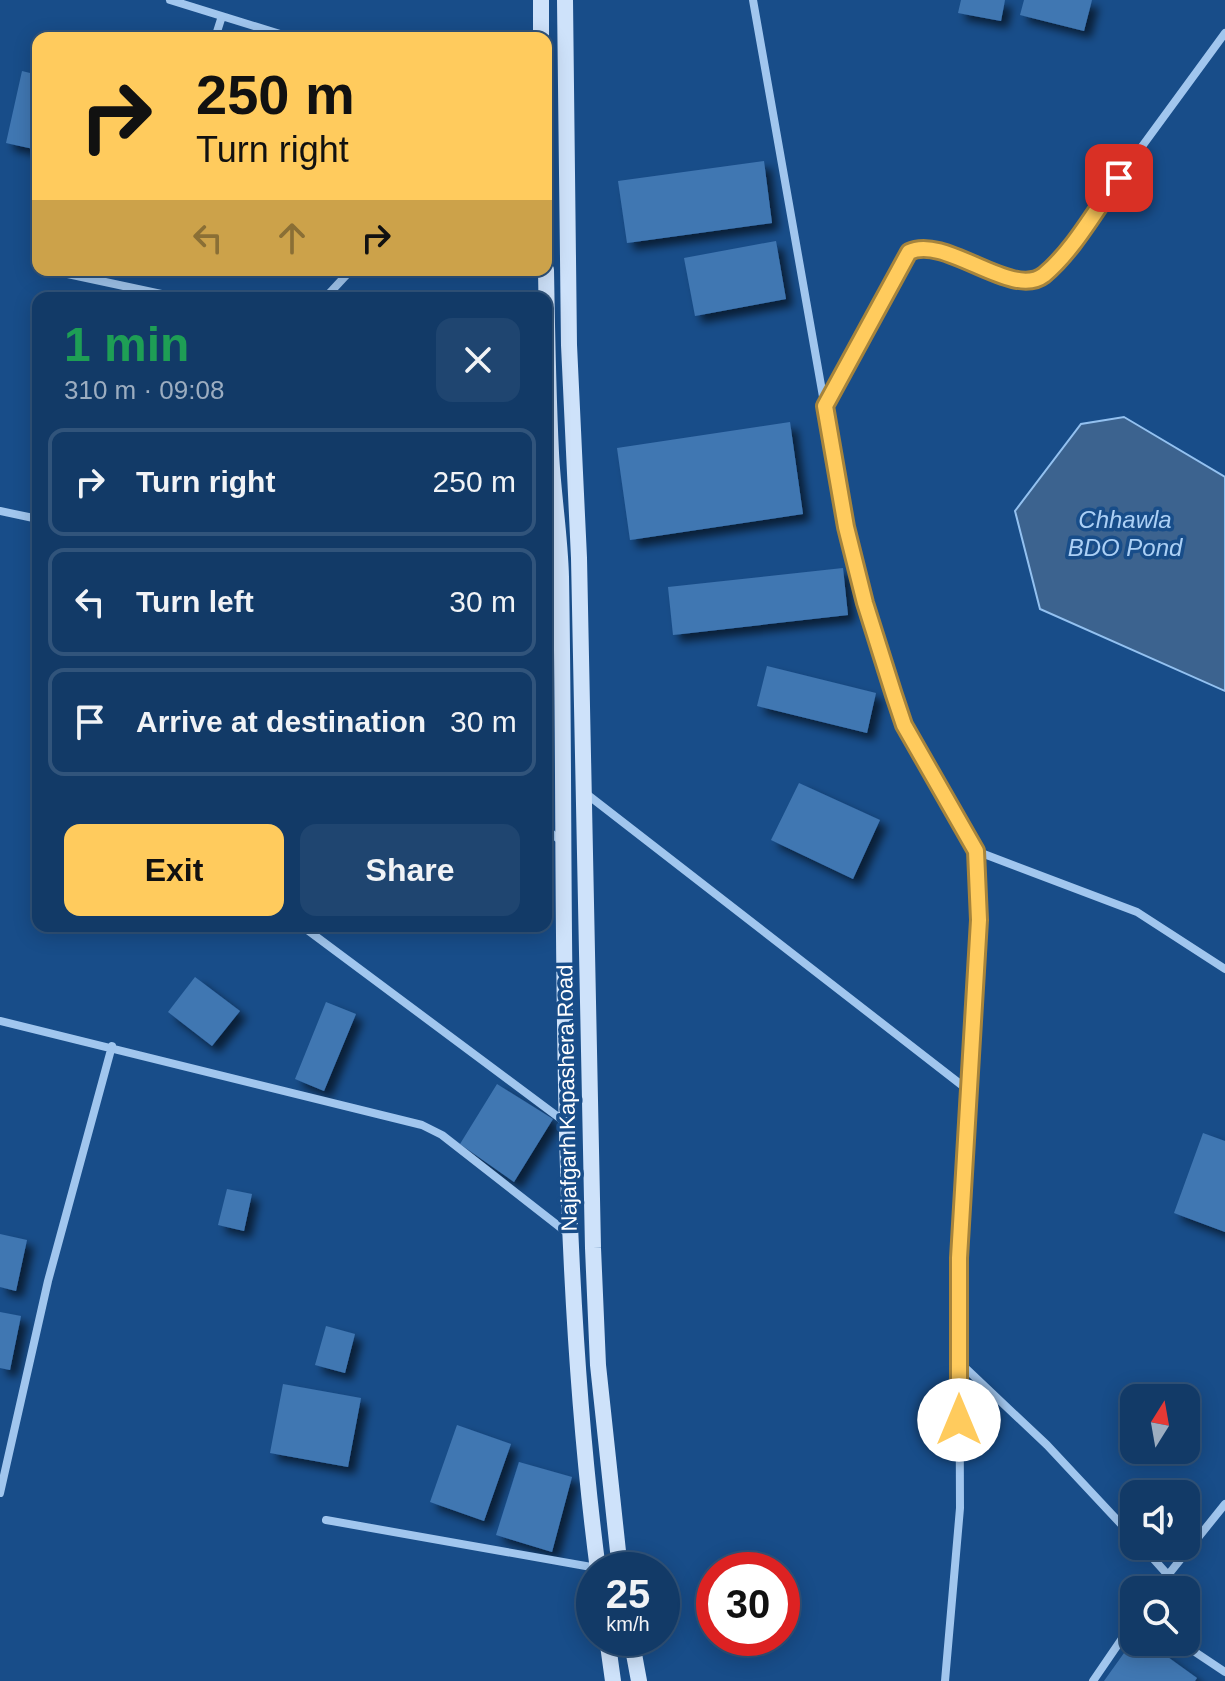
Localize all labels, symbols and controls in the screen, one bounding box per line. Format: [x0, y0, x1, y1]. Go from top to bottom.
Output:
text: 250 m [196, 63, 355, 126]
icon: right [64, 64, 168, 168]
text: Turn right [196, 129, 349, 170]
pin [1085, 144, 1153, 212]
icon: arrive [1097, 156, 1141, 200]
icon: left [186, 216, 230, 260]
icon: ahead [270, 216, 314, 260]
icon: right [354, 216, 398, 260]
text: 1 min [64, 318, 189, 371]
button: close [436, 318, 520, 402]
text: 310 m · 09:08 [64, 375, 224, 405]
icon: right [68, 460, 112, 504]
text: Turn right [136, 465, 275, 498]
text: 250 m [433, 465, 516, 498]
water label: Chhawla BDO Pond [1068, 506, 1183, 561]
icon: left [68, 580, 112, 624]
text: Turn left [136, 585, 254, 618]
text: 30 m [449, 585, 516, 618]
icon: arrive [68, 700, 112, 744]
text: Arrive at destination [136, 705, 426, 738]
text: 30 m [450, 705, 517, 738]
button: Exit [64, 824, 284, 916]
button: Share [300, 824, 520, 916]
street label: Najafgarh Kapashera Road [552, 964, 582, 1232]
position arrow [917, 1378, 1001, 1462]
north arrow [1120, 1384, 1200, 1464]
map controls [1120, 1384, 1200, 1656]
button: sound [1120, 1480, 1200, 1560]
speed limit sign: 30 [696, 1552, 800, 1656]
text: 25 [606, 1572, 650, 1616]
button: search [1120, 1576, 1200, 1656]
text: km/h [606, 1613, 650, 1635]

